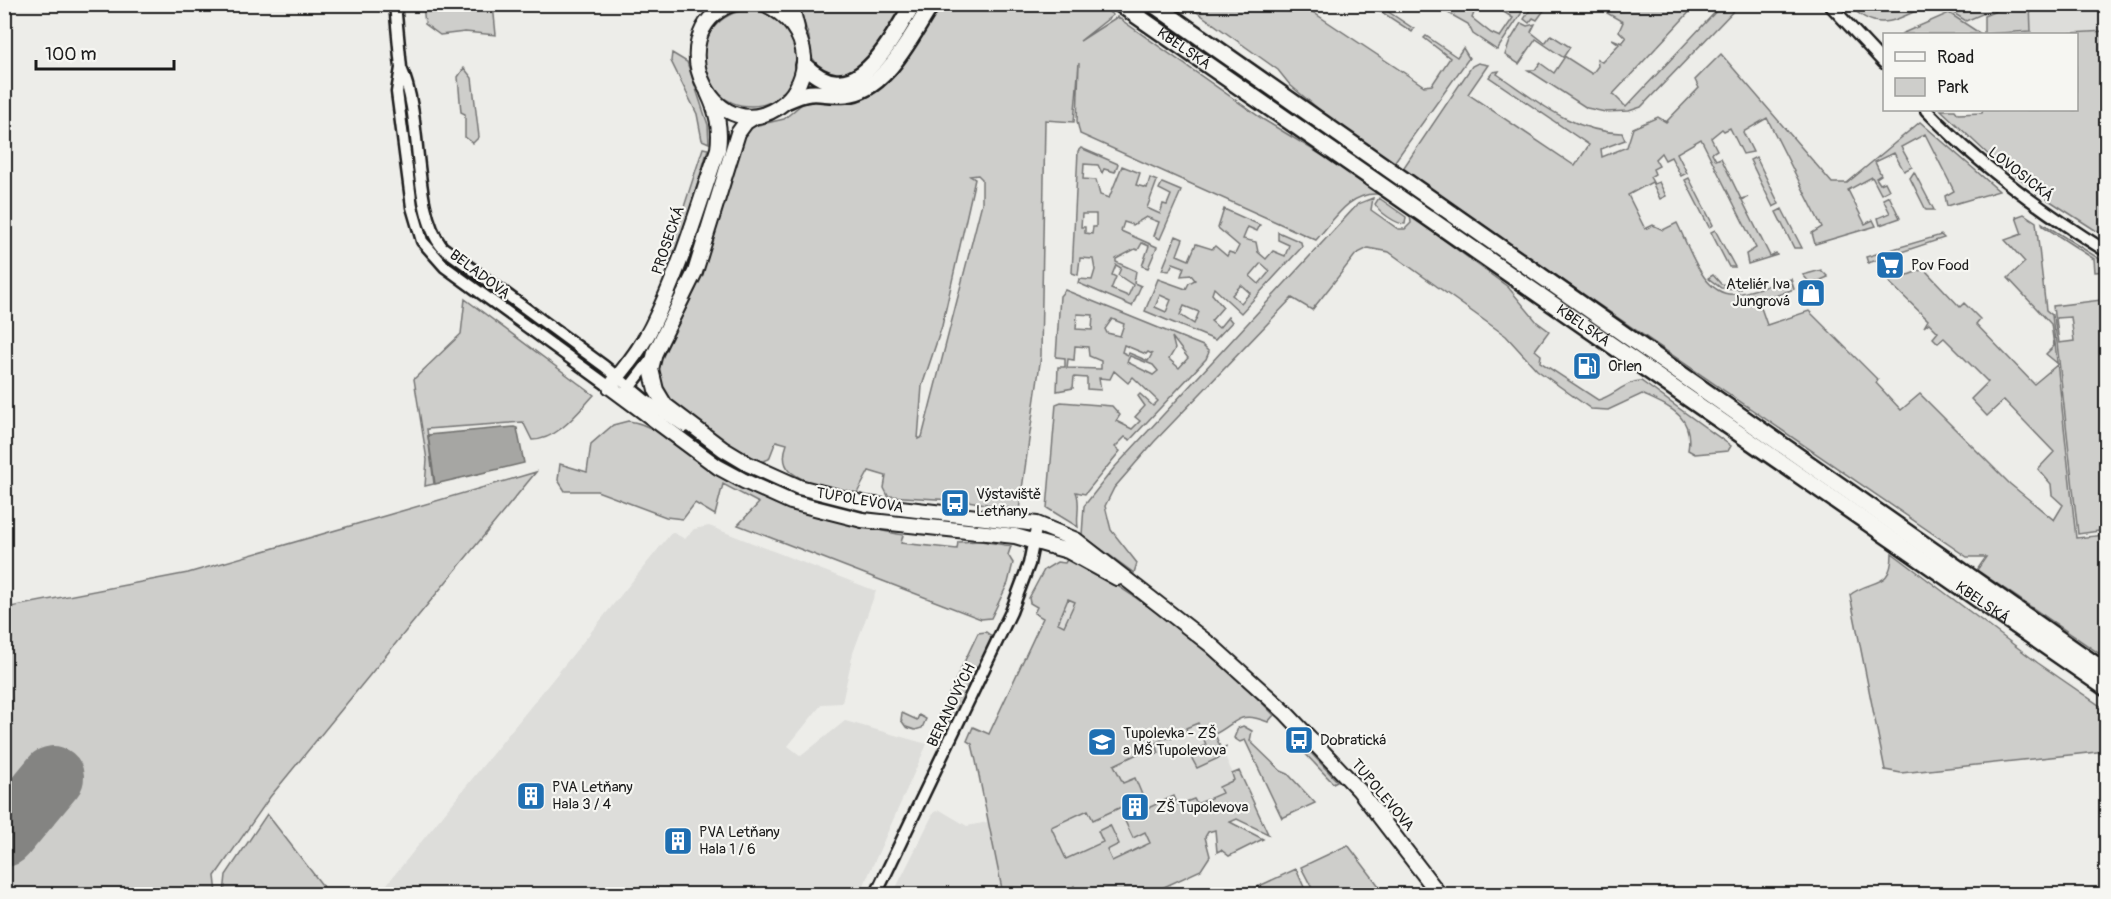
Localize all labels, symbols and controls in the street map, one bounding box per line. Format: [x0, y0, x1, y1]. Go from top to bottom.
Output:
street label: KBELSKÁ [1153, 23, 1215, 74]
scale bar [36, 33, 174, 71]
legend [1883, 33, 2078, 111]
text: 100 m [45, 43, 97, 66]
text: Road [1937, 46, 1974, 69]
text: Park [1937, 76, 1969, 99]
street label: LOVOSICKÁ [1984, 143, 2057, 206]
street label: PROSECKÁ [648, 203, 689, 277]
street label: BELADOVA [446, 245, 514, 304]
supermarket icon: Pov Food [1874, 249, 1906, 281]
place label: Pov Food [1911, 256, 1969, 275]
place label: Ateliér Iva Jungrová [1726, 275, 1790, 311]
shop icon: Ateliér Iva Jungrová [1795, 277, 1827, 309]
street label: KBELSKÁ [1552, 300, 1614, 351]
fuel station icon: Orlen [1571, 350, 1603, 382]
place label: Orlen [1608, 357, 1642, 376]
street label: TUPOLEVOVA [815, 483, 905, 518]
place label: Výstaviště Letňany [976, 485, 1041, 521]
bus stop icon: Výstaviště Letňany [939, 487, 971, 519]
street label: KBELSKÁ [1952, 578, 2013, 628]
street label: BERANOVÝCH [923, 660, 980, 750]
place label: Tupolevka - ZŠ a MŠ Tupolevova [1123, 724, 1226, 760]
bus stop icon: Dobratická [1283, 724, 1315, 756]
school or university icon: Tupolevka - ZŠ a MŠ Tupolevova [1086, 726, 1118, 758]
place label: Dobratická [1320, 731, 1386, 750]
street label: TUPOLEVOVA [1347, 755, 1418, 835]
place label: PVA Letňany Hala 3 / 4 [552, 778, 633, 814]
building icon: PVA Letňany Hala 3 / 4 [515, 780, 547, 812]
building icon: ZŠ Tupolevova [1119, 791, 1151, 823]
place label: ZŠ Tupolevova [1156, 798, 1248, 817]
place label: PVA Letňany Hala 1 / 6 [699, 823, 780, 859]
building icon: PVA Letňany Hala 1 / 6 [662, 825, 694, 857]

